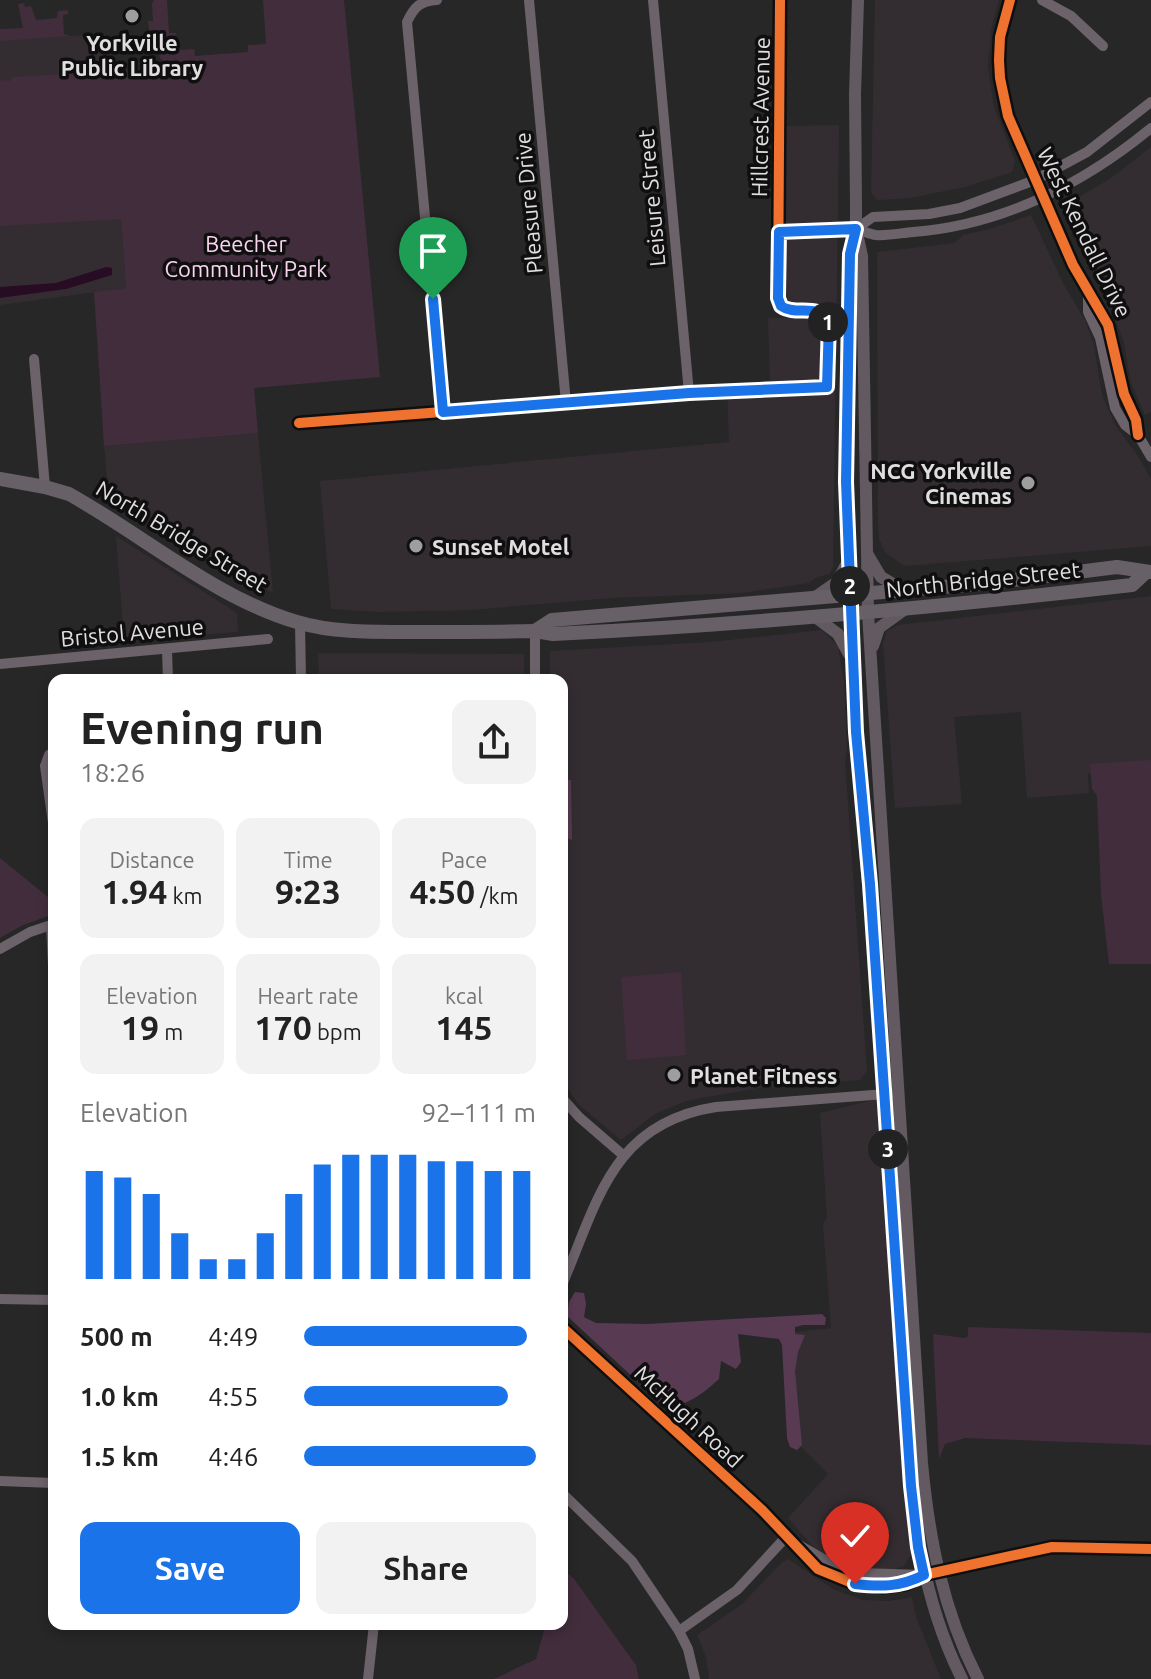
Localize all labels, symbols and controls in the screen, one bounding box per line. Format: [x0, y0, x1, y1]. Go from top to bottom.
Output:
marker: Yorkville Public Library [123, 7, 141, 25]
place label: Yorkville Public Library [61, 30, 203, 80]
street label: Hillcrest Avenue [746, 37, 774, 197]
street label: Leisure Street [633, 128, 669, 268]
street label: Pleasure Drive [509, 131, 547, 275]
street label: West Kendall Drive [1033, 143, 1137, 321]
pin [399, 217, 467, 299]
icon: arrive [411, 229, 455, 273]
park label: Beecher Community Park [165, 231, 327, 281]
pin: 1 [808, 302, 848, 342]
text: 1 [822, 309, 834, 334]
place label: NCG Yorkville Cinemas [870, 458, 1012, 508]
marker: NCG Yorkville Cinemas [1019, 474, 1037, 492]
street label: North Bridge Street [92, 475, 272, 597]
place label: Sunset Motel [432, 534, 570, 559]
marker: Sunset Motel [407, 537, 425, 555]
street label: North Bridge Street [885, 556, 1082, 602]
pin: 2 [830, 566, 870, 606]
text: 2 [844, 573, 856, 598]
street label: Bristol Avenue [59, 613, 205, 651]
button: share [452, 700, 536, 784]
text: Evening run [80, 703, 324, 752]
text: 18:26 [80, 758, 145, 787]
text: Distance [109, 847, 195, 872]
text: Time [283, 847, 333, 872]
text: Pace [441, 847, 487, 872]
text: 1.94 [101, 872, 167, 910]
text: 9:23 [275, 872, 341, 910]
text: 4:50 [409, 872, 475, 910]
text: km [167, 883, 203, 908]
text: /km [475, 883, 519, 908]
text: Elevation [106, 983, 198, 1008]
text: Heart rate [257, 983, 359, 1008]
text: kcal [445, 983, 483, 1008]
text: 19 [121, 1008, 159, 1046]
text: 170 [254, 1008, 312, 1046]
text: 145 [435, 1008, 493, 1046]
text: m [159, 1019, 183, 1044]
text: bpm [312, 1019, 362, 1044]
place label: Planet Fitness [690, 1063, 837, 1088]
marker: Planet Fitness [665, 1066, 683, 1084]
text: Elevation [80, 1098, 188, 1127]
text: 92–111 m [421, 1098, 536, 1127]
pin: 3 [868, 1129, 908, 1169]
text: 3 [882, 1136, 894, 1161]
text: 500 m [80, 1322, 153, 1351]
text: 4:49 [208, 1322, 258, 1351]
street label: McHugh Road [630, 1360, 748, 1472]
text: 1.0 km [80, 1382, 159, 1411]
text: 4:55 [208, 1382, 258, 1411]
text: 1.5 km [80, 1442, 159, 1471]
text: 4:46 [208, 1442, 258, 1471]
pin [821, 1502, 889, 1584]
icon: check [833, 1514, 877, 1558]
button: Save [80, 1522, 300, 1614]
button: Share [316, 1522, 536, 1614]

